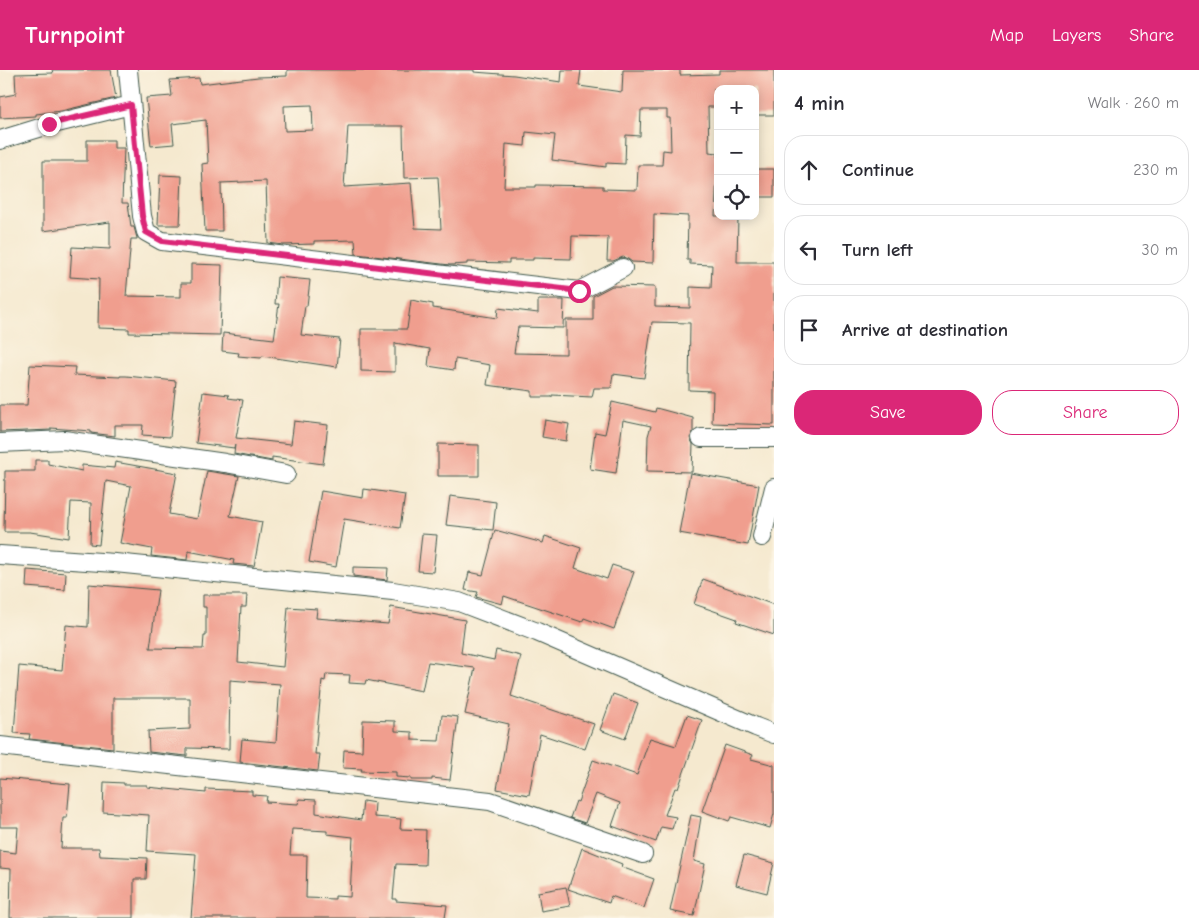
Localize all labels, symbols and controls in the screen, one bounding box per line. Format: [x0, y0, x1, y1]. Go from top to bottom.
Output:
text: Turnpoint [25, 21, 124, 49]
text: Map [990, 25, 1024, 46]
text: Layers [1052, 25, 1101, 46]
text: Share [1129, 25, 1174, 46]
map controls [714, 85, 759, 220]
button: + [714, 85, 759, 130]
text: 4 min [794, 91, 845, 115]
text: Walk · 260 m [1088, 94, 1179, 112]
route end [38, 113, 61, 136]
button: − [714, 130, 759, 175]
icon: ahead [795, 156, 823, 184]
text: Continue [842, 159, 914, 181]
text: 230 m [1133, 161, 1178, 179]
button: locate [714, 175, 759, 220]
icon: left [795, 236, 823, 264]
text: Turn left [842, 239, 913, 261]
text: 30 m [1142, 241, 1178, 259]
route start [568, 280, 591, 303]
icon: arrive [795, 316, 823, 344]
text: Arrive at destination [842, 319, 1008, 341]
button: Save [794, 390, 982, 435]
button: Share [992, 390, 1179, 435]

